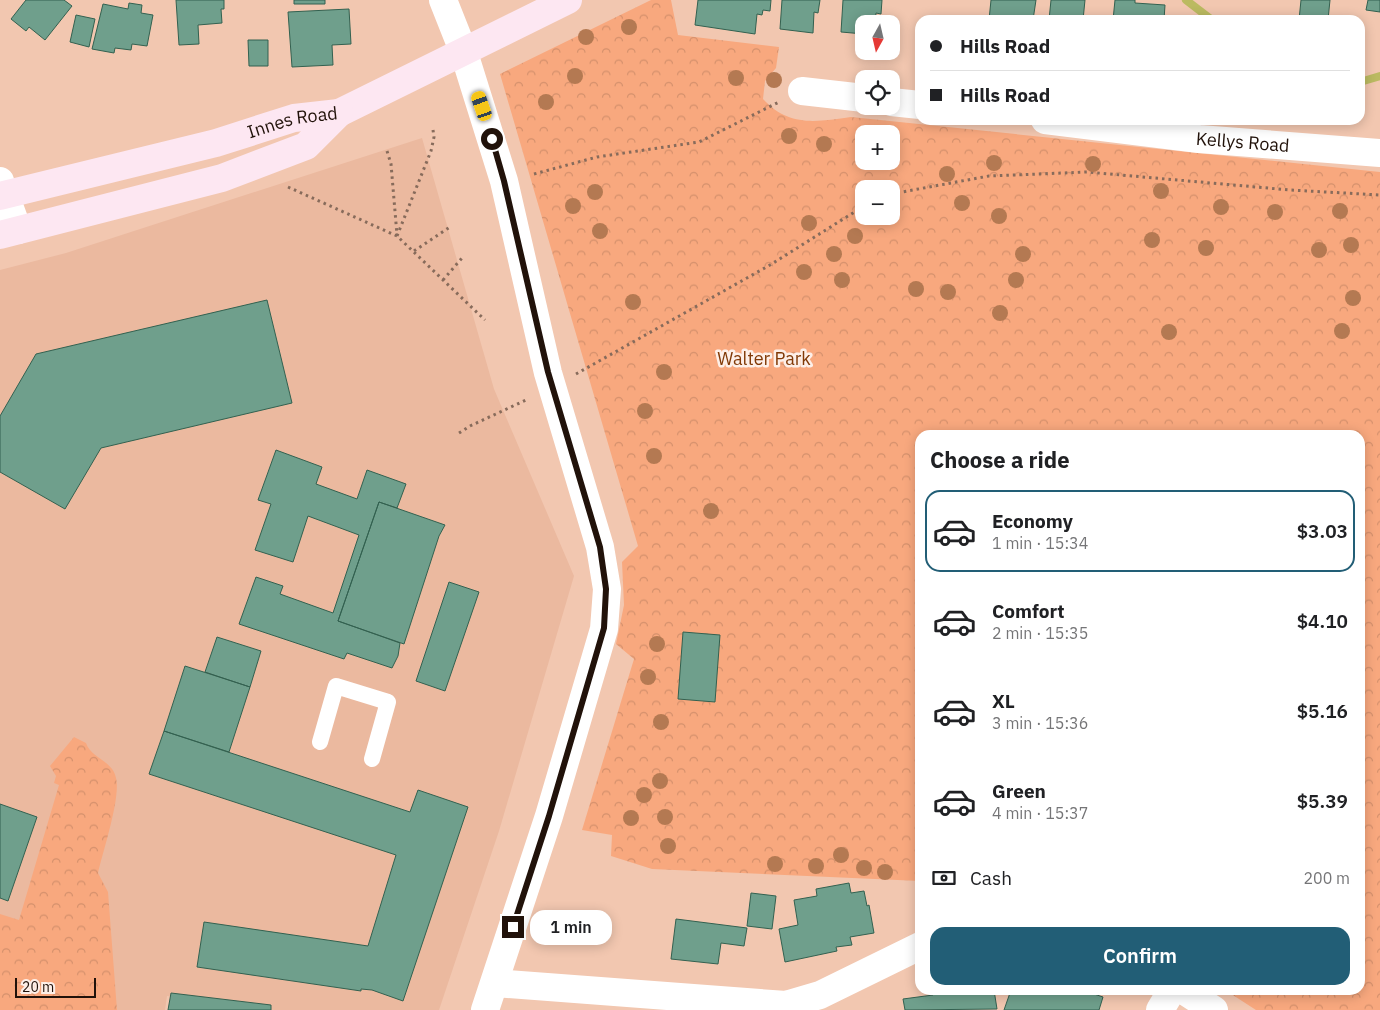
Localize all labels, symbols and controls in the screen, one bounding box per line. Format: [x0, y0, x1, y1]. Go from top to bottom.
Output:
north arrow [855, 15, 900, 60]
map controls [855, 15, 900, 225]
text: Hills Road [960, 34, 1050, 58]
button: locate [855, 70, 900, 115]
text: Hills Road [960, 83, 1050, 107]
car [470, 89, 493, 123]
street label: Innes Road [244, 101, 339, 143]
button: + [855, 125, 900, 170]
street label: Kellys Road [1195, 127, 1290, 157]
route start [481, 128, 503, 150]
button: − [855, 180, 900, 225]
park label: Walter Park [717, 347, 811, 370]
text: Choose a ride [930, 445, 1070, 474]
icon: car [932, 509, 977, 554]
text: Economy [992, 509, 1073, 533]
text: $3.03 [1297, 519, 1348, 543]
text: 1 min · 15:34 [992, 533, 1088, 553]
icon: car [932, 599, 977, 644]
text: Comfort [992, 599, 1065, 623]
text: $4.10 [1297, 609, 1348, 633]
text: 2 min · 15:35 [992, 623, 1088, 643]
icon: car [932, 689, 977, 734]
text: XL [992, 689, 1015, 713]
text: $5.16 [1297, 699, 1348, 723]
text: 3 min · 15:36 [992, 713, 1088, 733]
icon: car [932, 779, 977, 824]
text: Green [992, 779, 1046, 803]
text: $5.39 [1297, 789, 1348, 813]
text: 4 min · 15:37 [992, 803, 1088, 823]
icon: cash [930, 864, 958, 892]
text: Cash [970, 866, 1012, 890]
text: 200 m [1303, 868, 1350, 888]
callout: 1 min [530, 910, 613, 944]
route end [502, 916, 524, 938]
text: 1 min [550, 917, 592, 937]
button: Confirm [930, 927, 1350, 985]
scale bar [15, 975, 96, 998]
text: 20 m [22, 978, 54, 996]

